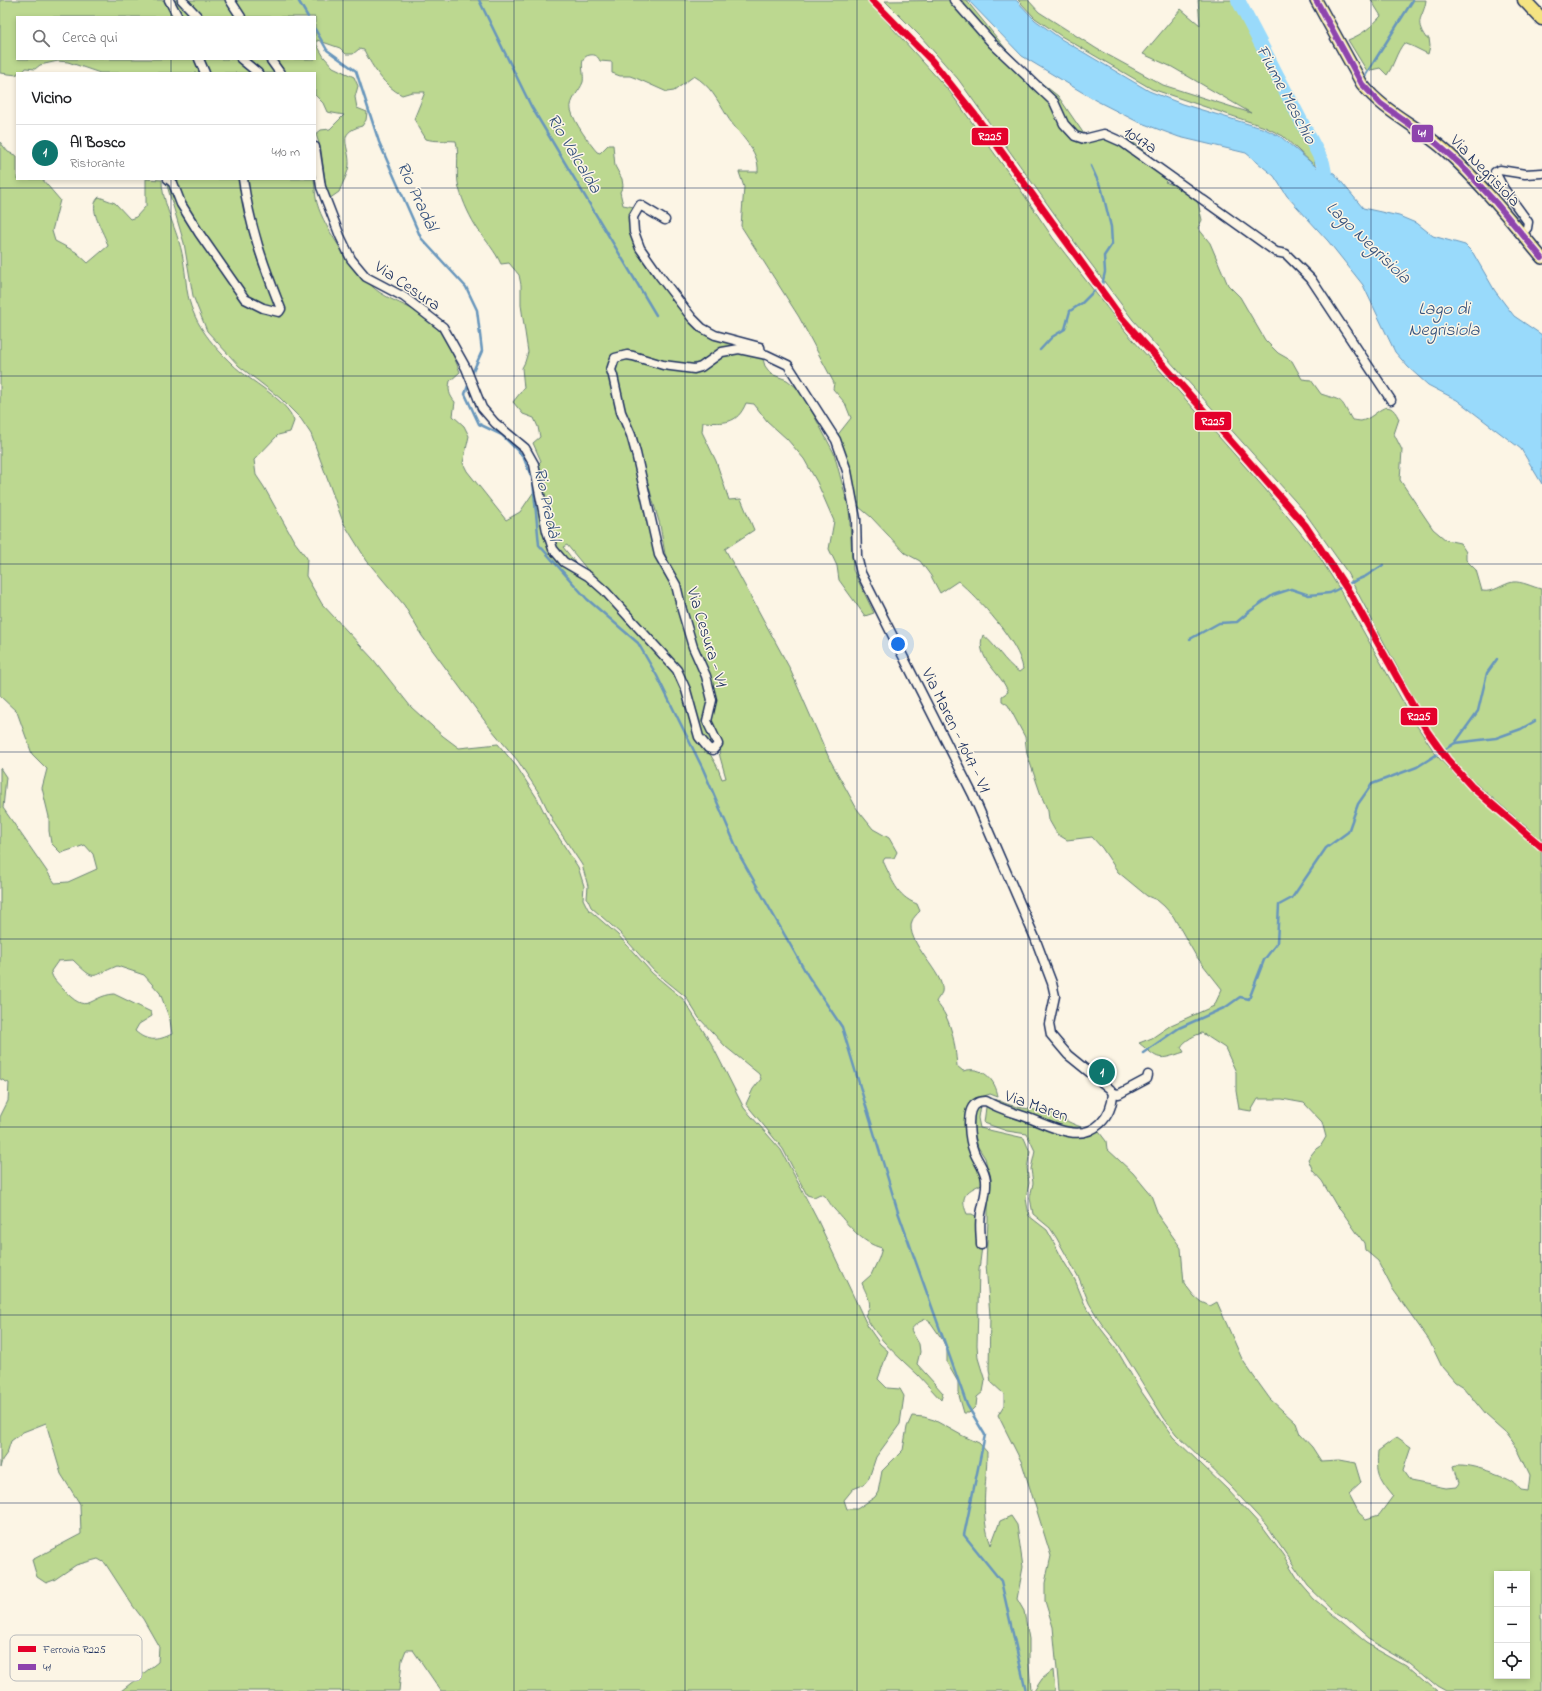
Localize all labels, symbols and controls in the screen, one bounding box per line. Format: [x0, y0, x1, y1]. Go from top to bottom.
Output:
search box [16, 16, 316, 60]
icon: search [30, 27, 52, 49]
text: Cerca qui [62, 27, 118, 49]
water label: Fiume Meschio [1248, 41, 1323, 150]
text: Vicino [32, 86, 72, 111]
water label: Rio Valcalda [539, 109, 607, 199]
street label: 1047a [1118, 120, 1162, 161]
line badge: 41 [1411, 124, 1434, 143]
text: 41 [1417, 126, 1427, 142]
line badge: R225 [971, 127, 1009, 146]
street label: Via Negrisiola [1442, 128, 1526, 214]
text: R225 [977, 129, 1002, 145]
text: Al Bosco [70, 132, 126, 154]
text: 1 [43, 143, 47, 162]
text: 410 m [272, 143, 300, 162]
text: Ristorante [70, 154, 125, 173]
water label: Rio Pradàl [389, 158, 444, 238]
water label: Lago Negrisiola [1319, 196, 1416, 291]
street label: Via Cesura [368, 254, 445, 318]
water label: Lago di Negrisiola [1408, 297, 1480, 344]
line badge: R225 [1194, 411, 1232, 431]
text: R225 [1200, 414, 1225, 430]
water label: Rio Pradàl [526, 466, 567, 545]
street label: Via Cesura - V1 [679, 583, 734, 691]
your location [888, 634, 908, 654]
street label: Via Maren - 1047 - V1 [914, 663, 997, 798]
line badge: R225 [1400, 707, 1438, 726]
text: R225 [1406, 709, 1431, 725]
pin: 1 [1089, 1057, 1115, 1087]
street label: Via Maren [1000, 1084, 1072, 1129]
map controls [1494, 1571, 1530, 1679]
button: + [1494, 1571, 1530, 1607]
button: − [1494, 1607, 1530, 1643]
legend [10, 1635, 142, 1681]
text: Ferrovia R225 [42, 1642, 106, 1658]
button: locate [1494, 1643, 1530, 1679]
text: 41 [43, 1660, 52, 1676]

